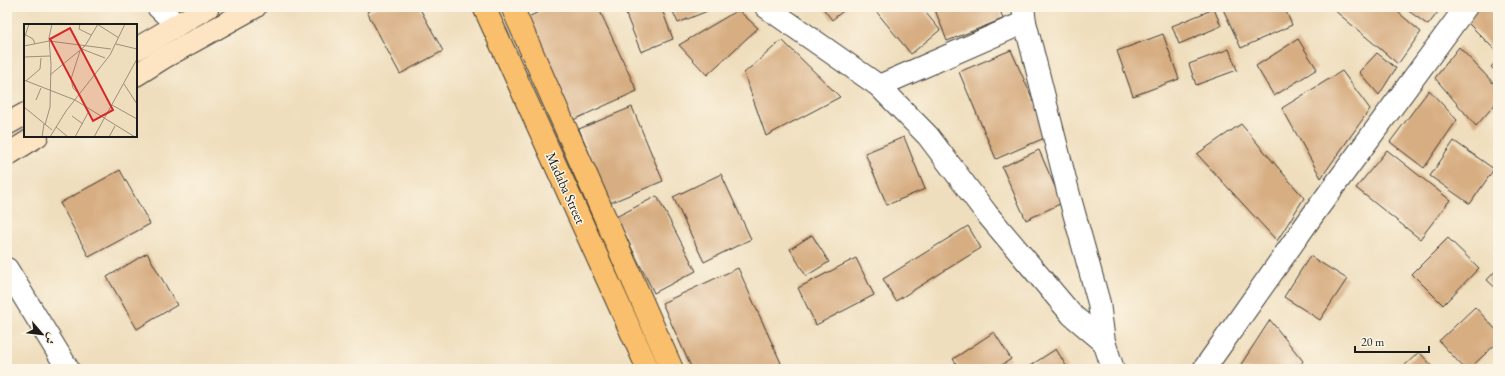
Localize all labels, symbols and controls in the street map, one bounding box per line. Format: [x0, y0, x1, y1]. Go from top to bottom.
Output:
inset map [24, 24, 137, 137]
street label: Madaba Street [542, 149, 590, 227]
north arrow [22, 314, 62, 354]
scale bar [1355, 328, 1429, 354]
text: ش [42, 331, 60, 347]
text: 20 m [1361, 334, 1385, 350]

